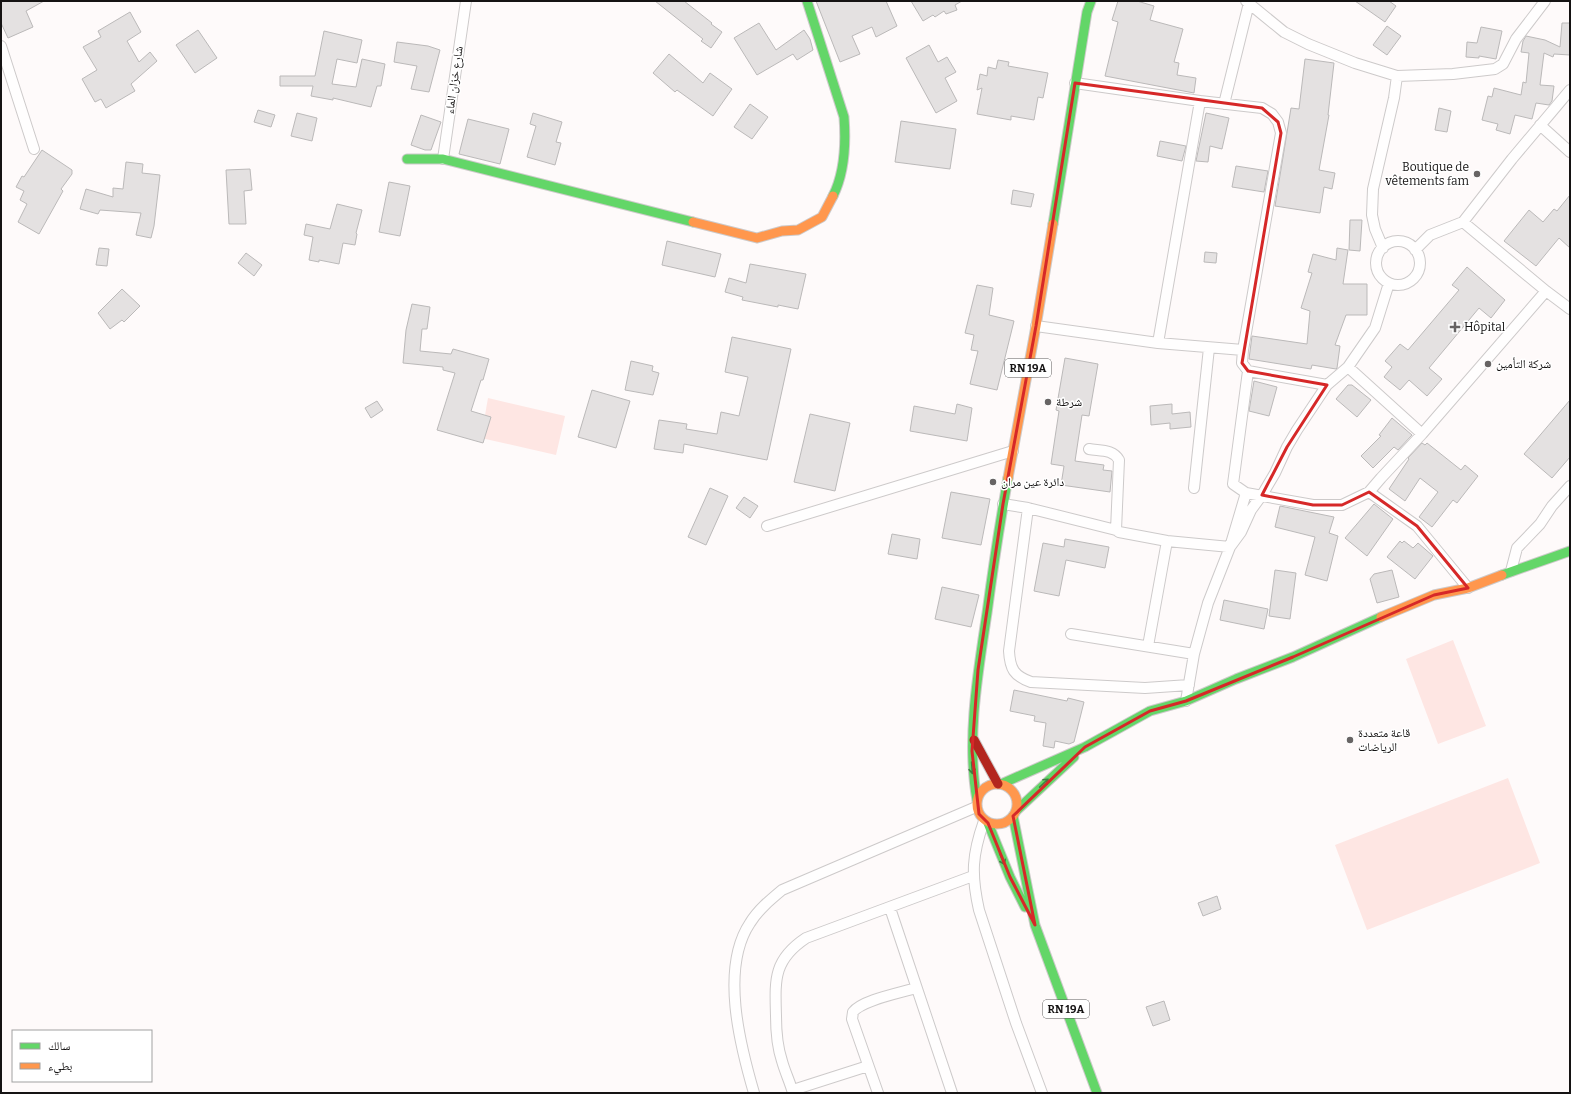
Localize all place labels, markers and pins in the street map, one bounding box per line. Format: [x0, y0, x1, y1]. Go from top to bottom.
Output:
place label: Boutique de vêtements fam [1385, 160, 1470, 188]
marker: Boutique de vêtements fam [1472, 169, 1482, 179]
place label: Hôpital [1464, 320, 1506, 334]
marker: Hôpital [1449, 321, 1461, 333]
place label: شركة التأمين [1496, 357, 1551, 371]
marker: شركة التأمين [1483, 359, 1493, 369]
place label: شرطة [1056, 395, 1082, 409]
marker: شرطة [1043, 397, 1053, 407]
place label: دائرة عين مران [1001, 475, 1064, 489]
marker: دائرة عين مران [988, 477, 998, 487]
place label: قاعة متعددة الرياضات [1358, 726, 1410, 754]
marker: قاعة متعددة الرياضات [1345, 735, 1355, 745]

